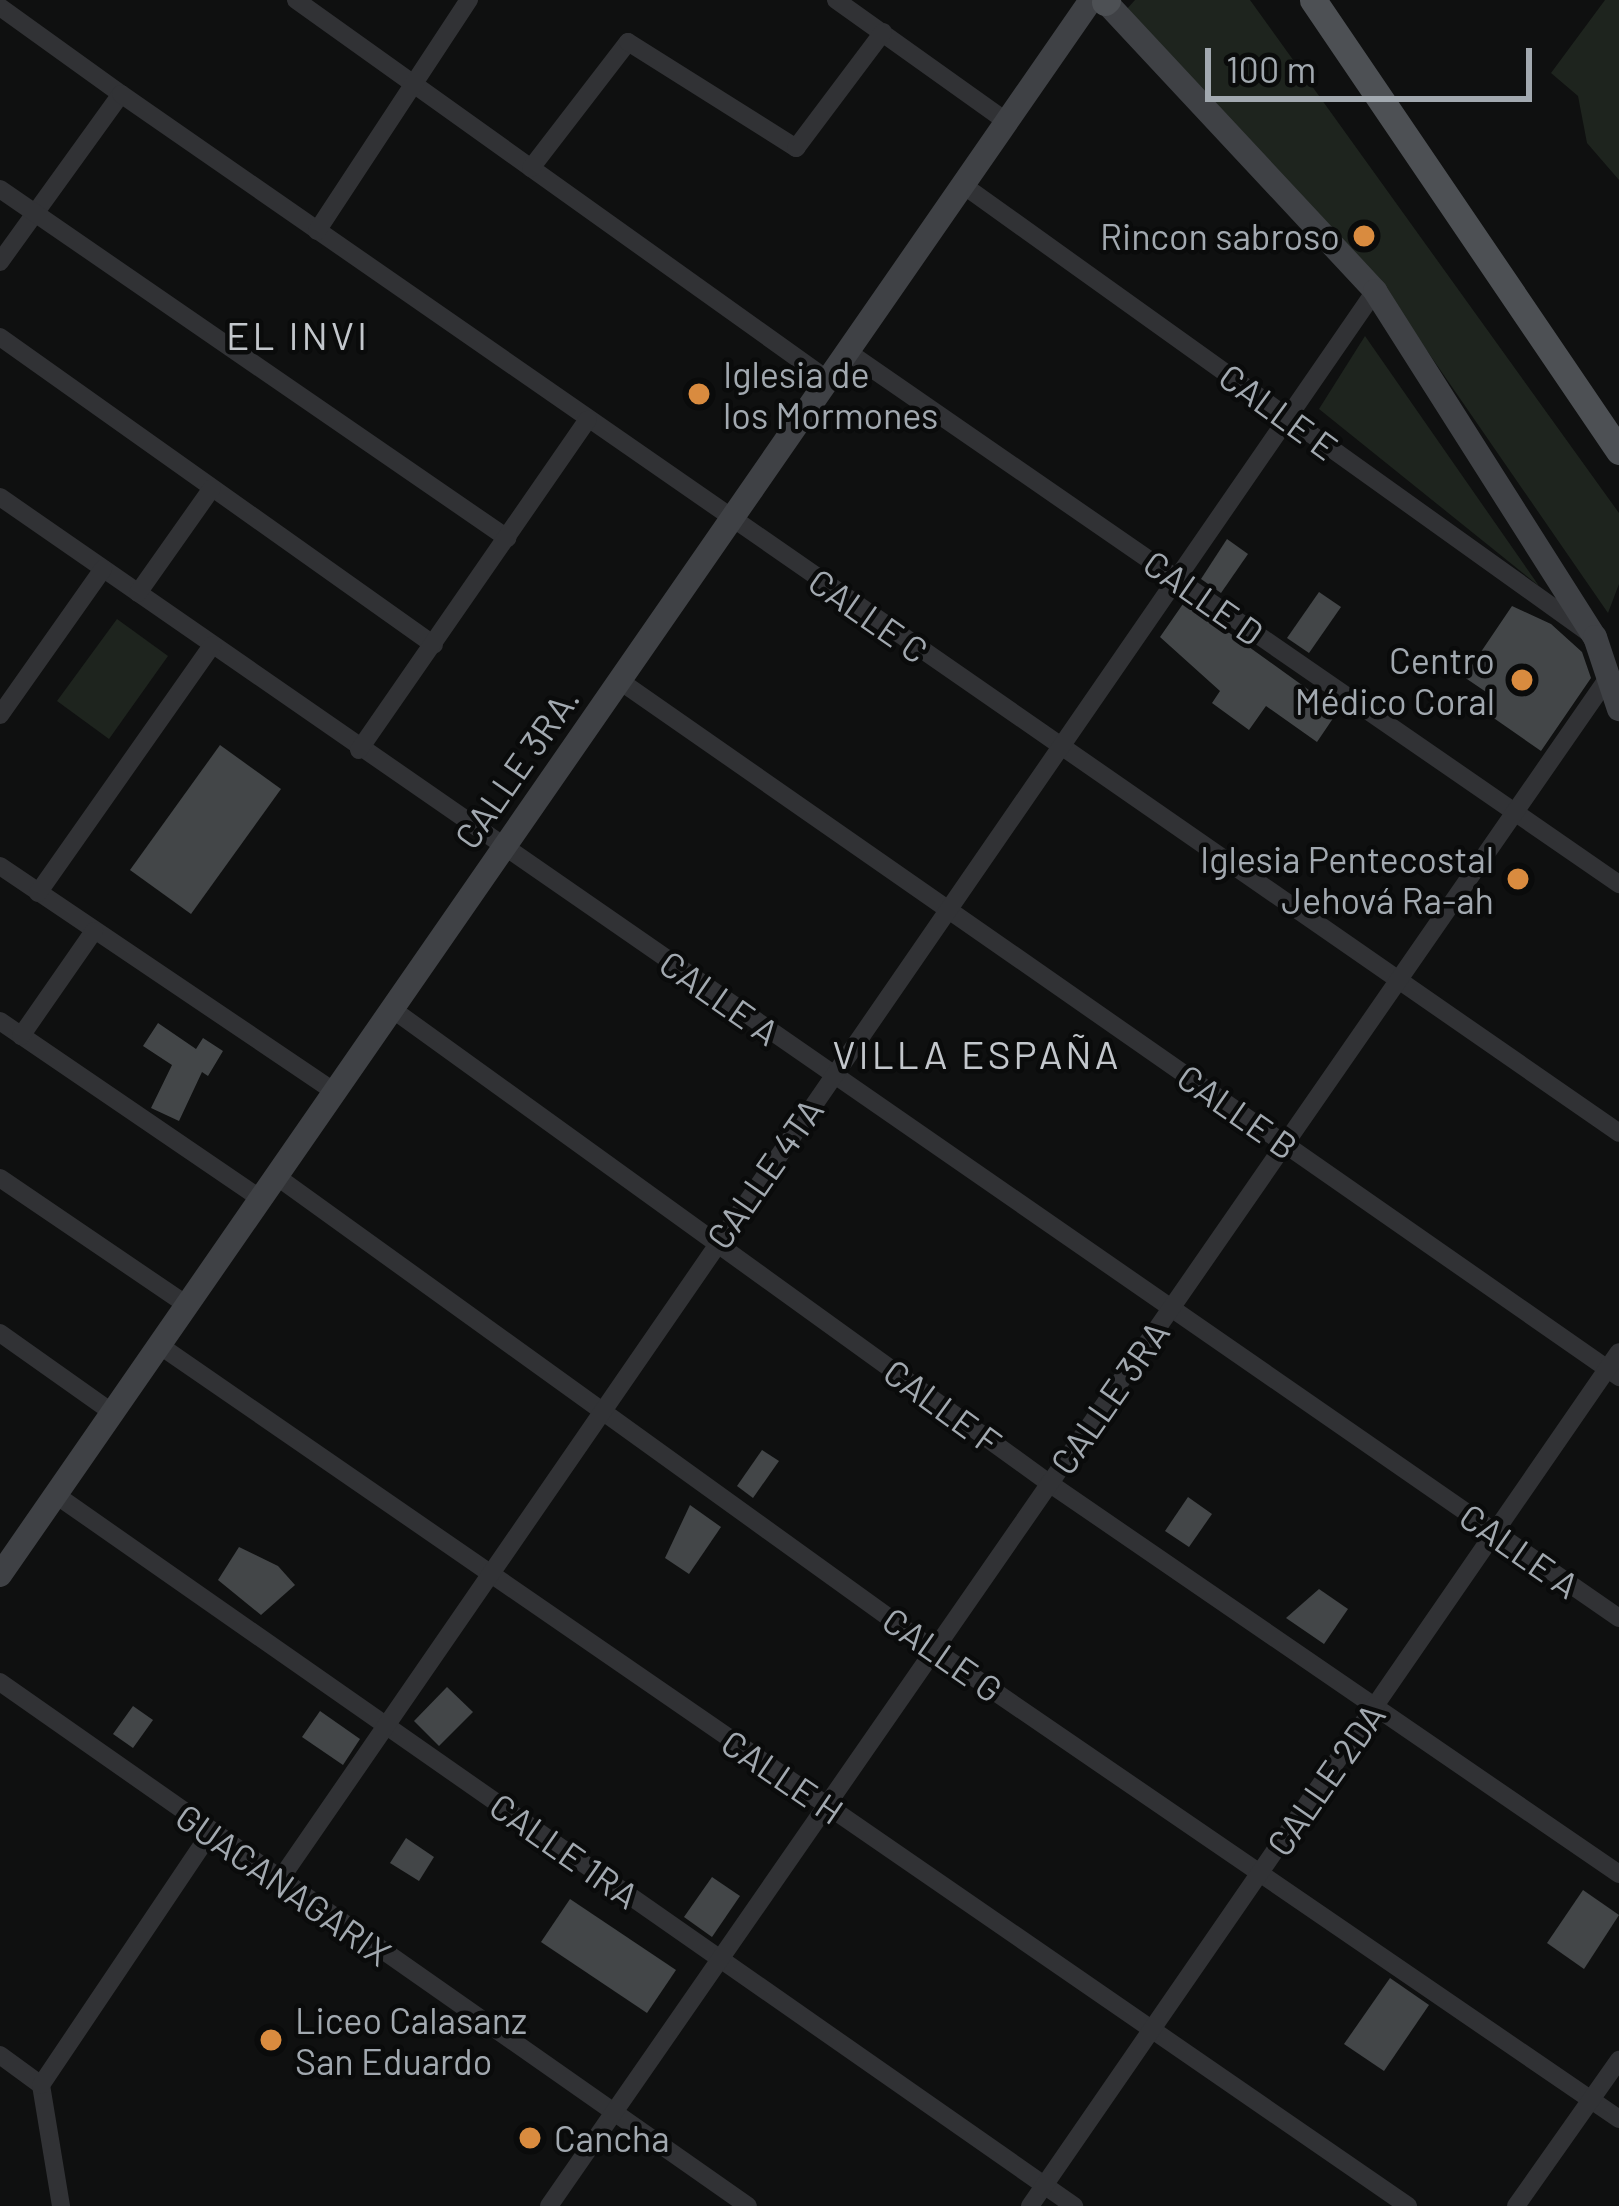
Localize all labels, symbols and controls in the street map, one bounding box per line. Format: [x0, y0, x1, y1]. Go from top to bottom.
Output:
scale bar [1211, 24, 1538, 98]
text: 100 m [1226, 47, 1316, 90]
place label: Rincon sabroso [1100, 214, 1340, 258]
marker: Rincon sabroso [1351, 223, 1377, 249]
district label: EL INVI [226, 312, 370, 358]
place label: Iglesia de los Mormones [723, 351, 938, 436]
street label: CALLE E [1212, 354, 1346, 468]
marker: Iglesia de los Mormones [686, 381, 712, 407]
street label: CALLE D [1136, 540, 1272, 654]
street label: CALLE C [801, 558, 937, 672]
place label: Centro Médico Coral [1295, 637, 1495, 722]
marker: Centro Médico Coral [1506, 664, 1538, 696]
street label: CALLE 3RA. [445, 678, 587, 856]
place label: Iglesia Pentecostal Jehová Ra-ah [1200, 836, 1494, 921]
marker: Iglesia Pentecostal Jehová Ra-ah [1505, 866, 1531, 892]
street label: CALLE A [652, 940, 788, 1054]
district label: VILLA ESPAÑA [833, 1031, 1121, 1077]
street label: CALLE B [1170, 1054, 1306, 1168]
street label: CALLE 4TA [696, 1089, 832, 1257]
street label: CALLE 3RA [1040, 1312, 1178, 1482]
street label: CALLE F [876, 1349, 1010, 1463]
street label: CALLE A [1452, 1493, 1588, 1607]
street label: CALLE G [875, 1597, 1011, 1711]
street label: CALLE 2DA [1257, 1694, 1393, 1864]
street label: CALLE H [714, 1720, 852, 1832]
street label: CALLE 1RA [482, 1783, 648, 1917]
street label: GUACANAGARIX [168, 1794, 400, 1974]
place label: Liceo Calasanz San Eduardo [295, 1997, 527, 2082]
marker: Liceo Calasanz San Eduardo [258, 2027, 284, 2053]
place label: Cancha [554, 2116, 670, 2160]
marker: Cancha [517, 2125, 543, 2151]

